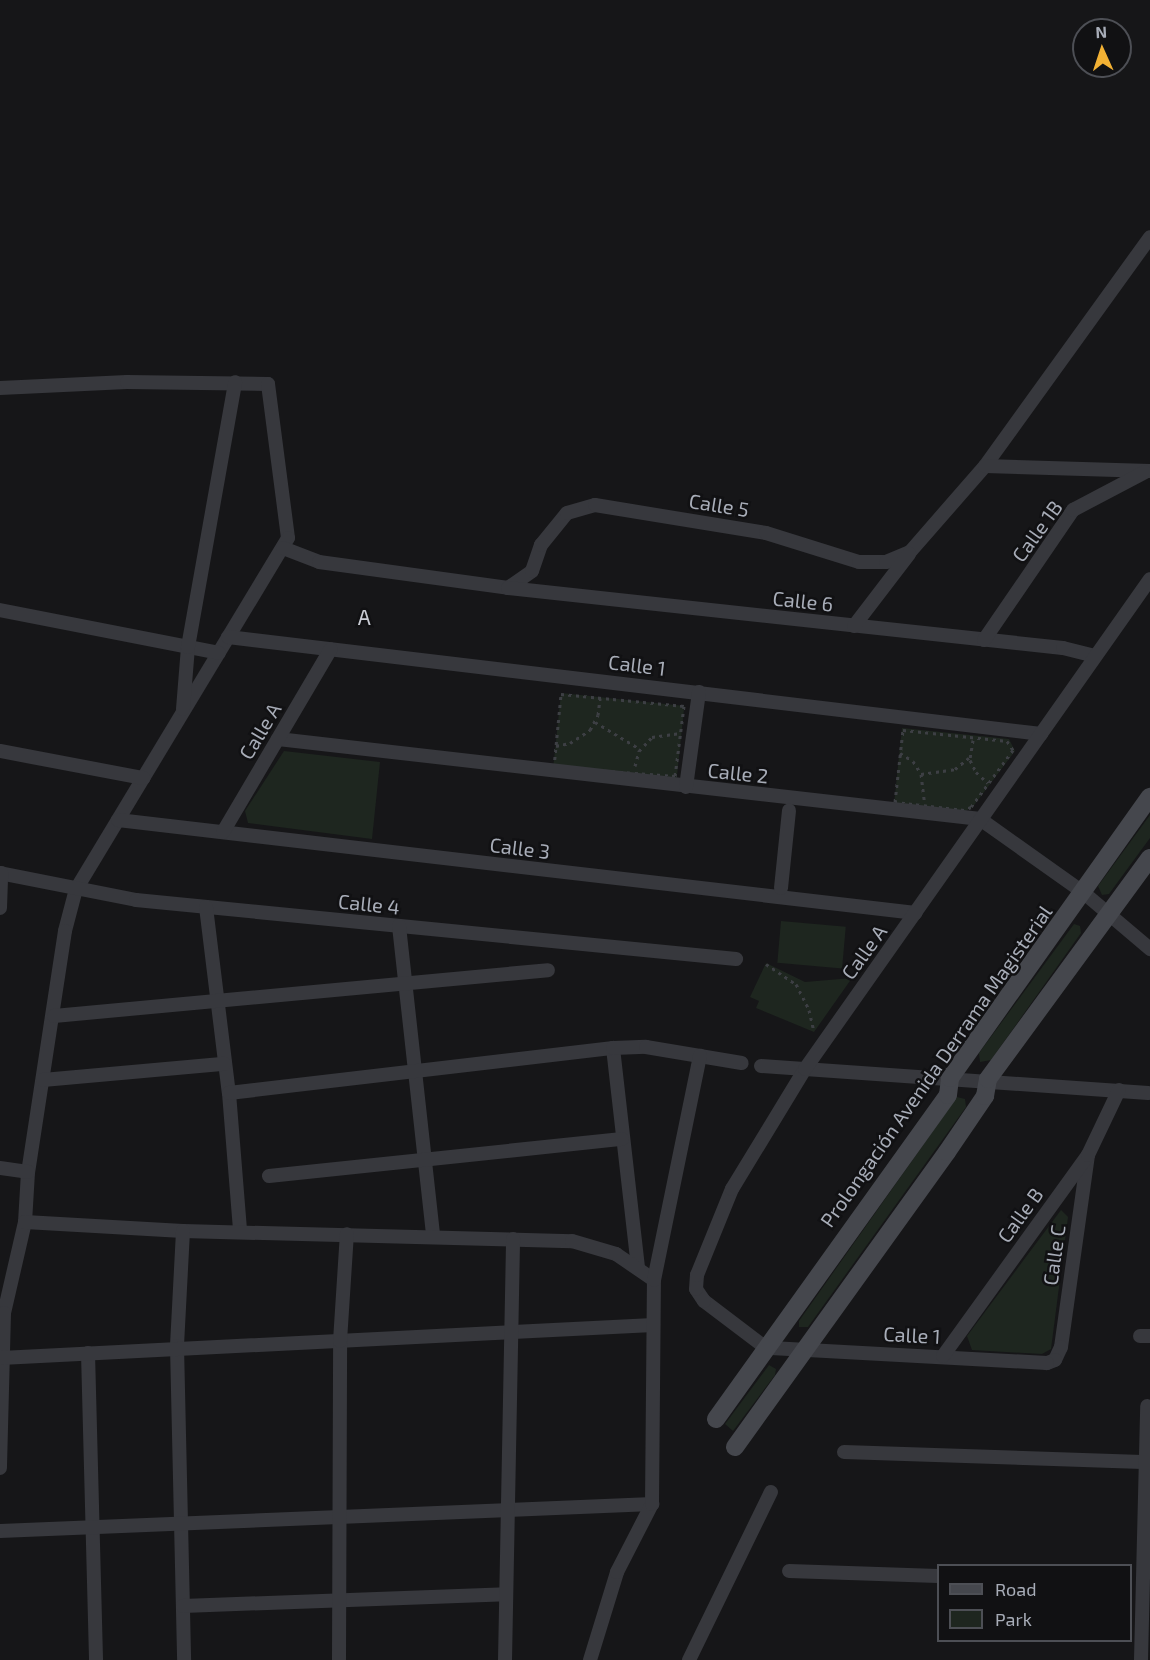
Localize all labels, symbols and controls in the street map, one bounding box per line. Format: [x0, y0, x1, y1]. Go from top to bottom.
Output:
north arrow [1072, 18, 1132, 78]
text: N [1095, 22, 1107, 41]
street label: Calle 5 [687, 488, 751, 522]
street label: Calle 1B [1007, 496, 1067, 566]
street label: Calle 6 [771, 586, 835, 616]
district label: A [358, 604, 372, 630]
street label: Calle 1 [607, 650, 667, 680]
street label: Calle A [234, 698, 286, 764]
street label: Calle 2 [707, 758, 769, 788]
street label: Calle 3 [488, 832, 552, 864]
street label: Calle 4 [337, 889, 401, 919]
street label: Prolongación Avenida Derrama Magisterial [815, 900, 1057, 1232]
street label: Calle A [836, 920, 892, 984]
street label: Calle B [992, 1183, 1048, 1247]
street label: Calle C [1038, 1223, 1070, 1287]
street label: Calle 1 [883, 1322, 941, 1348]
legend [937, 1564, 1132, 1642]
text: Road [995, 1578, 1036, 1600]
text: Park [995, 1608, 1032, 1630]

